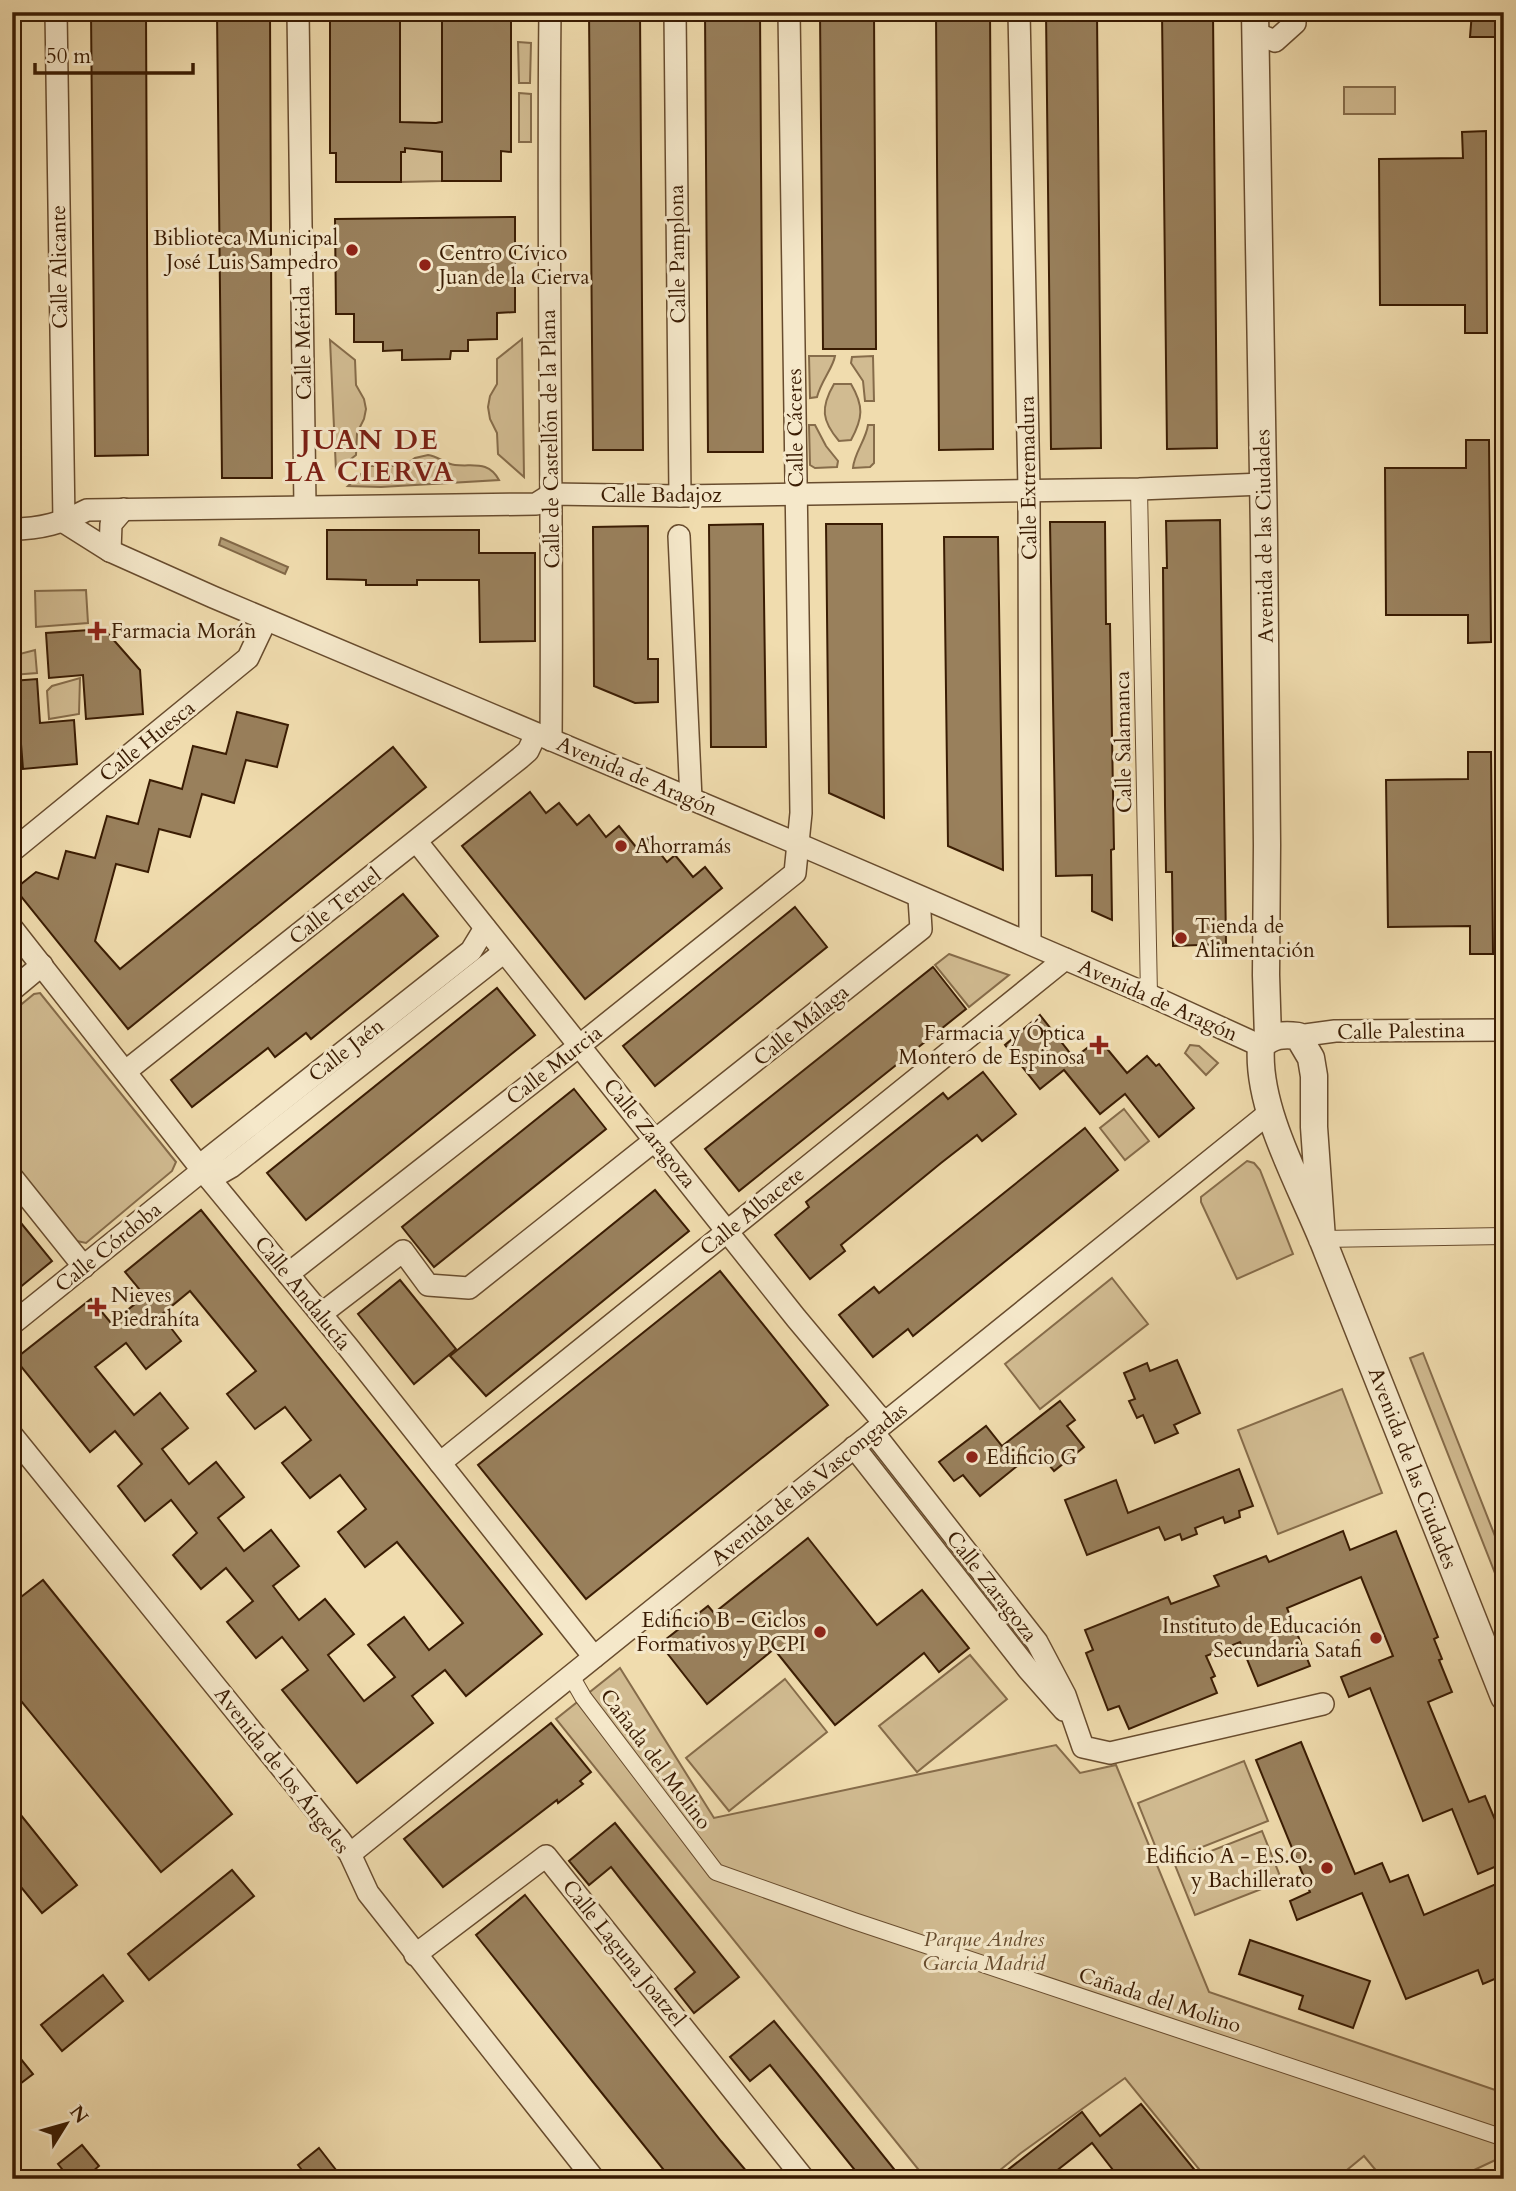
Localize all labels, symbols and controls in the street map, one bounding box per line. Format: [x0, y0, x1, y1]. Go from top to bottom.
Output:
scale bar [35, 32, 192, 76]
text: 50 m [46, 42, 91, 71]
street label: Calle Pamplona [662, 184, 693, 324]
street label: Calle Alicante [44, 205, 75, 329]
place label: Biblioteca Municipal José Luis Sampedro [153, 224, 338, 277]
place label: Centro Cívico Juan de la Cierva [436, 239, 590, 292]
marker: Biblioteca Municipal José Luis Sampedro [344, 242, 360, 258]
marker: Centro Cívico Juan de la Cierva [417, 257, 433, 273]
street label: Calle Mérida [288, 286, 319, 400]
street label: Calle de Castellón de la Plana [534, 309, 567, 569]
street label: Calle Cáceres [780, 368, 811, 488]
street label: Calle Extremadura [1013, 396, 1044, 560]
district label: JUAN DE LA CIERVA [284, 421, 456, 491]
street label: Avenida de las Ciudades [1248, 429, 1281, 643]
street label: Calle Badajoz [600, 481, 722, 510]
place label: Farmacia Morán [111, 617, 257, 646]
marker: Farmacia Morán [89, 623, 105, 639]
street label: Calle Salamanca [1108, 671, 1139, 813]
street label: Calle Huesca [93, 694, 201, 789]
street label: Avenida de Aragón [552, 730, 722, 823]
place label: Ahorramás [635, 832, 731, 861]
marker: Ahorramás [613, 838, 629, 854]
street label: Calle Teruel [283, 861, 388, 952]
place label: Tienda de Alimentación [1195, 912, 1315, 965]
marker: Tienda de Alimentación [1173, 930, 1189, 946]
street label: Avenida de Aragón [1073, 952, 1242, 1049]
street label: Calle Málaga [747, 978, 855, 1073]
street label: Calle Jaén [302, 1012, 390, 1089]
street label: Calle Palestina [1337, 1016, 1465, 1047]
place label: Farmacia y Óptica Montero de Espinosa [898, 1018, 1085, 1072]
street label: Calle Murcia [500, 1019, 608, 1112]
marker: Farmacia y Óptica Montero de Espinosa [1091, 1037, 1107, 1053]
street label: Calle Zaragoza [596, 1072, 703, 1194]
street label: Calle Albacete [694, 1160, 811, 1263]
street label: Calle Córdoba [49, 1196, 168, 1299]
street label: Calle Andalucía [247, 1230, 358, 1357]
place label: Nieves Piedrahíta [111, 1281, 200, 1334]
marker: Nieves Piedrahíta [89, 1299, 105, 1315]
street label: Avenida de las Ciudades [1361, 1363, 1464, 1573]
street label: Avenida de las Vascongadas [705, 1396, 914, 1573]
place label: Edificio G [986, 1443, 1077, 1472]
marker: Edificio G [964, 1449, 980, 1465]
street label: Calle Zaragoza [939, 1525, 1044, 1648]
place label: Edificio B - Ciclos Formativos y PCPI [636, 1606, 806, 1659]
place label: Instituto de Educación Secundaria Satafi [1162, 1612, 1362, 1665]
marker: Edificio B - Ciclos Formativos y PCPI [812, 1624, 828, 1640]
marker: Instituto de Educación Secundaria Satafi [1368, 1630, 1384, 1646]
street label: Avenida de los Ángeles [207, 1681, 356, 1860]
street label: Cañada del Molino [593, 1683, 718, 1836]
place label: Edificio A - E.S.O. y Bachillerato [1145, 1842, 1313, 1895]
marker: Edificio A - E.S.O. y Bachillerato [1319, 1860, 1335, 1876]
street label: Calle Laguna Joatzel [555, 1874, 692, 2033]
park label: Parque Andres Garcia Madrid [923, 1925, 1046, 1978]
street label: Cañada del Molino [1075, 1961, 1245, 2040]
north arrow [32, 2090, 102, 2160]
text: N [63, 2100, 94, 2129]

